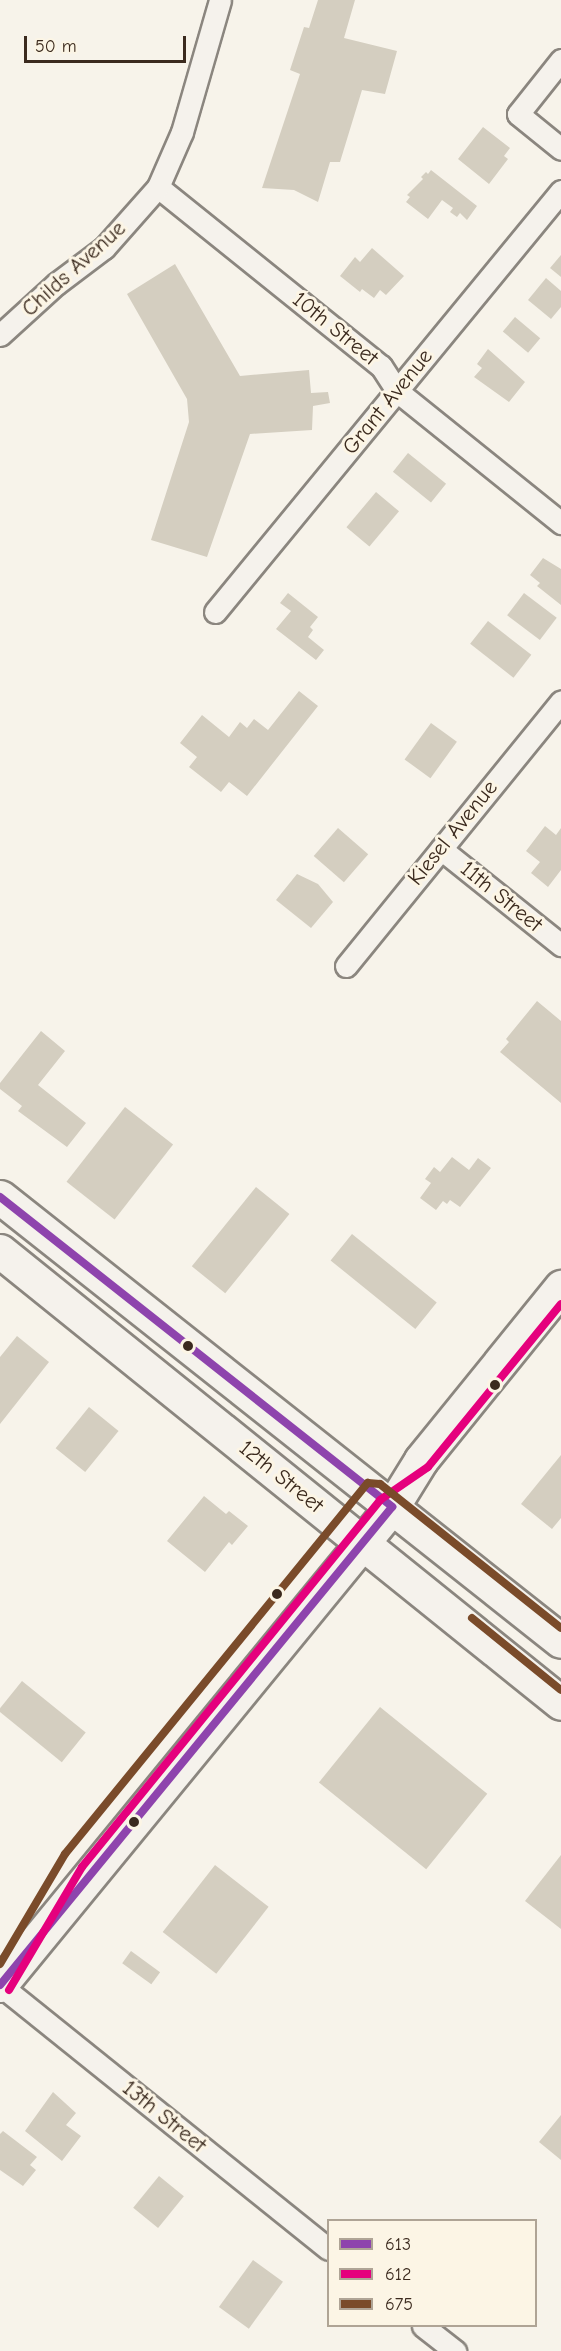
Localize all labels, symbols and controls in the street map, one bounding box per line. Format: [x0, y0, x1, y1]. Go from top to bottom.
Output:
scale bar [27, 24, 189, 62]
text: 50 m [35, 36, 77, 57]
street label: Childs Avenue [17, 216, 131, 322]
street label: 10th Street [287, 286, 383, 372]
street label: Grant Avenue [337, 344, 439, 460]
street label: Kiesel Avenue [403, 775, 503, 891]
street label: 11th Street [455, 856, 547, 938]
unlabelled marker [182, 1340, 194, 1352]
unlabelled marker [489, 1379, 501, 1391]
street label: 12th Street [234, 1435, 328, 1519]
unlabelled marker [271, 1588, 283, 1600]
unlabelled marker [128, 1816, 140, 1828]
street label: 13th Street [117, 2075, 211, 2159]
legend [327, 2219, 537, 2327]
text: 613 [385, 2234, 411, 2255]
text: 612 [385, 2264, 411, 2285]
text: 675 [385, 2294, 413, 2315]

